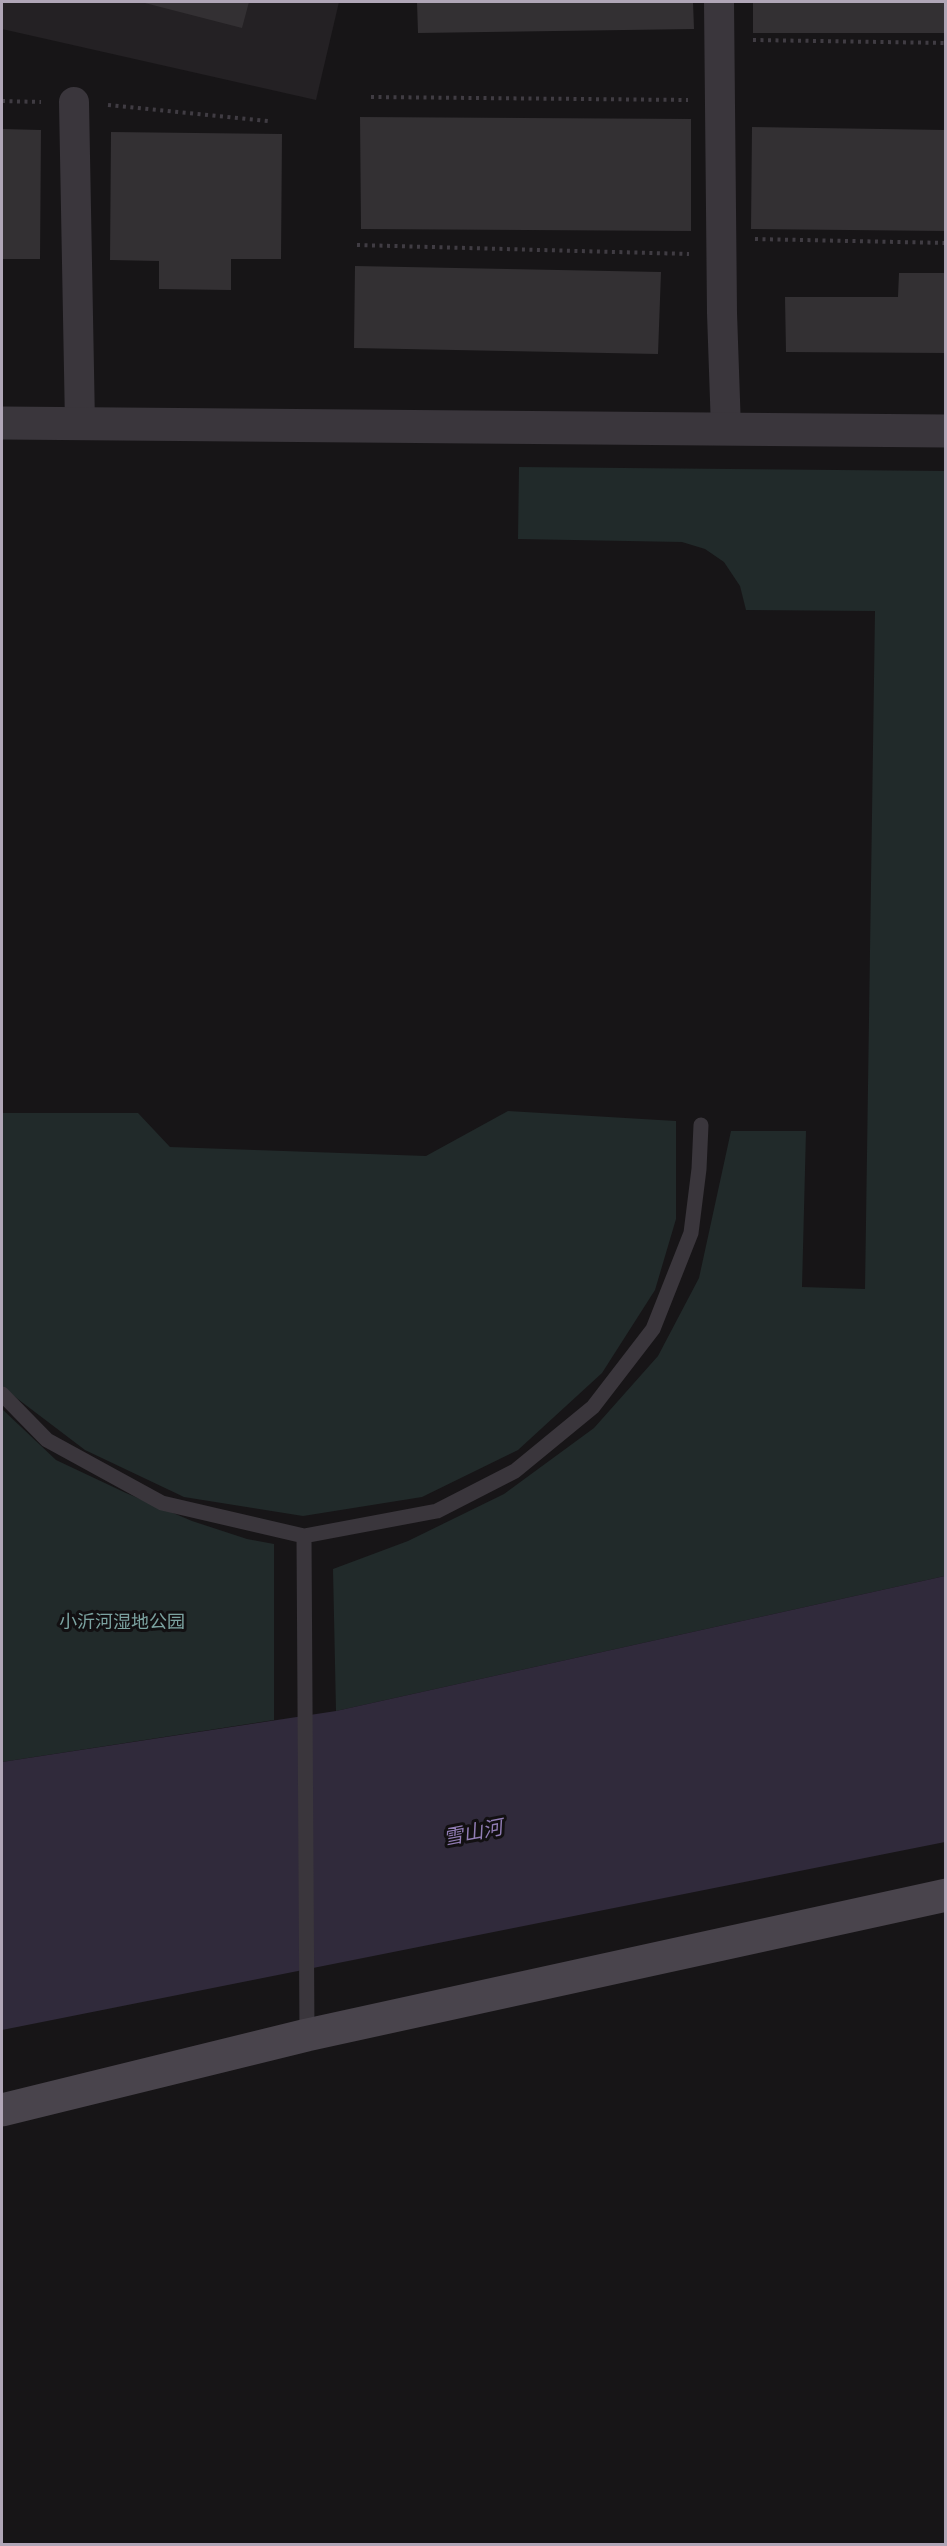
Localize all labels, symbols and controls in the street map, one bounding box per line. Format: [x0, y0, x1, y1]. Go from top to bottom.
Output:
park label: 小沂河湿地公园 [59, 1611, 185, 1633]
water label: 雪山河 [441, 1815, 505, 1851]

